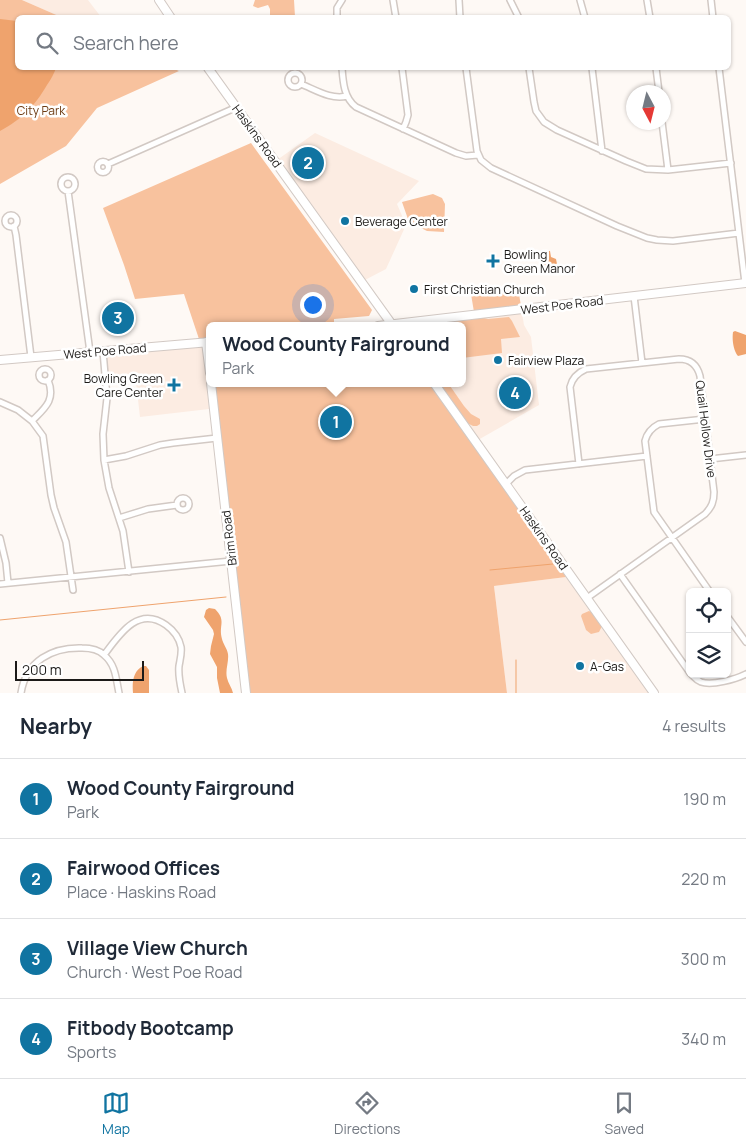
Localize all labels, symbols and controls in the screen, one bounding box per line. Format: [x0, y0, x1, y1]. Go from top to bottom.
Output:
search box [15, 15, 731, 70]
icon: search [33, 29, 61, 57]
text: Search here [73, 30, 179, 56]
north arrow [626, 85, 671, 130]
street label: Haskins Road [228, 101, 286, 171]
park label: City Park [17, 102, 66, 119]
pin: 2 [292, 144, 324, 182]
place label: Beverage Center [355, 213, 448, 230]
marker: Beverage Center [339, 215, 351, 227]
place label: Bowling Green Manor [504, 246, 576, 277]
marker: Bowling Green Manor [486, 254, 500, 268]
place label: First Christian Church [424, 281, 544, 298]
marker: First Christian Church [408, 283, 420, 295]
street label: West Poe Road [520, 291, 604, 319]
your location [300, 292, 326, 318]
pin: 3 [102, 299, 134, 337]
popup [206, 322, 466, 387]
text: Wood County Fairground [222, 331, 450, 357]
street label: West Poe Road [63, 339, 147, 363]
place label: Fairview Plaza [508, 352, 584, 369]
marker: Fairview Plaza [492, 354, 504, 366]
text: Park [222, 357, 254, 379]
place label: Bowling Green Care Center [84, 370, 164, 401]
pin: 4 [499, 374, 531, 412]
marker: Bowling Green Care Center [167, 378, 181, 392]
street label: Quail Hollow Drive [692, 379, 720, 479]
pin: 1 [320, 403, 352, 441]
street label: Haskins Road [516, 503, 572, 573]
street label: Brim Road [217, 509, 241, 567]
map controls [686, 588, 731, 678]
button: locate [686, 588, 731, 633]
button: layers [686, 633, 731, 678]
scale bar [15, 658, 144, 681]
place label: A-Gas [590, 658, 624, 675]
text: 200 m [22, 660, 62, 679]
marker: A-Gas [574, 660, 586, 672]
text: Nearby [20, 712, 92, 740]
text: 4 results [662, 715, 726, 737]
text: Wood County Fairground [67, 775, 295, 801]
text: 1 [32, 788, 40, 810]
text: 190 m [683, 788, 726, 810]
text: Park [67, 801, 99, 823]
text: Fairwood Offices [67, 855, 220, 881]
text: 2 [31, 868, 41, 890]
text: 220 m [681, 868, 726, 890]
text: Place · Haskins Road [67, 881, 216, 903]
text: Village View Church [67, 935, 248, 961]
text: 3 [31, 948, 41, 970]
text: 300 m [681, 948, 726, 970]
text: Church · West Poe Road [67, 961, 242, 983]
text: Fitbody Bootcamp [67, 1015, 234, 1041]
text: 4 [31, 1028, 41, 1050]
text: 340 m [681, 1028, 726, 1050]
text: Sports [67, 1041, 116, 1063]
tab: Map [102, 1089, 130, 1138]
tab: Directions [334, 1089, 400, 1138]
tab: Saved [605, 1089, 644, 1138]

